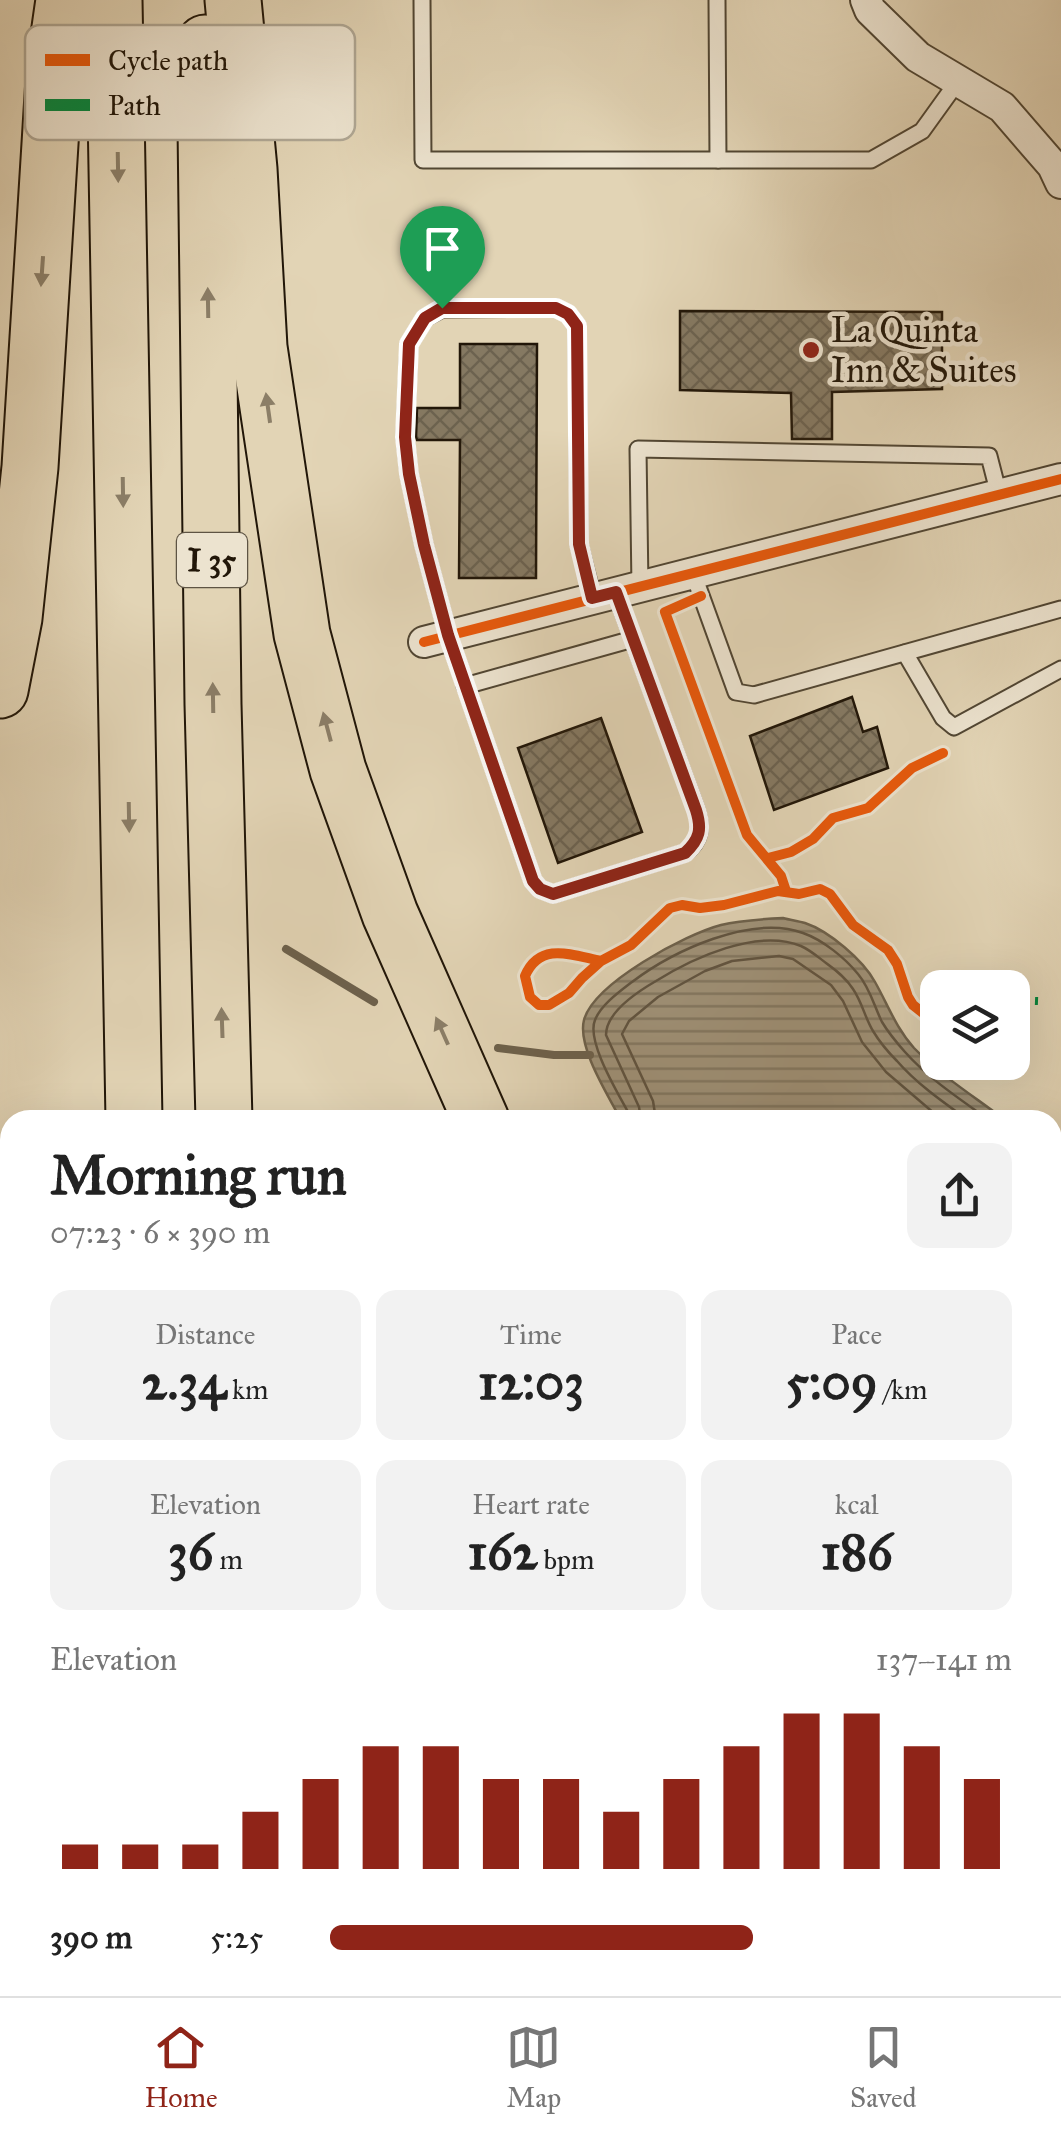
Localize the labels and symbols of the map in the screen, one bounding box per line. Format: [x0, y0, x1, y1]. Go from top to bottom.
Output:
legend [25, 25, 355, 140]
text: Cycle path [108, 43, 229, 78]
text: Path [108, 88, 161, 123]
one-way arrow [110, 152, 126, 184]
pin [400, 206, 485, 309]
one-way arrow [34, 256, 50, 288]
one-way arrow [200, 286, 216, 318]
place label: La Quinta Inn & Suites [831, 309, 1017, 392]
marker: La Quinta Inn & Suites [800, 339, 822, 361]
one-way arrow [260, 392, 276, 423]
one-way arrow [115, 477, 131, 509]
road number: I 35 [177, 533, 247, 587]
one-way arrow [205, 681, 221, 713]
one-way arrow [319, 711, 335, 742]
one-way arrow [121, 802, 137, 834]
one-way arrow [213, 1006, 229, 1038]
one-way arrow [434, 1016, 450, 1046]

